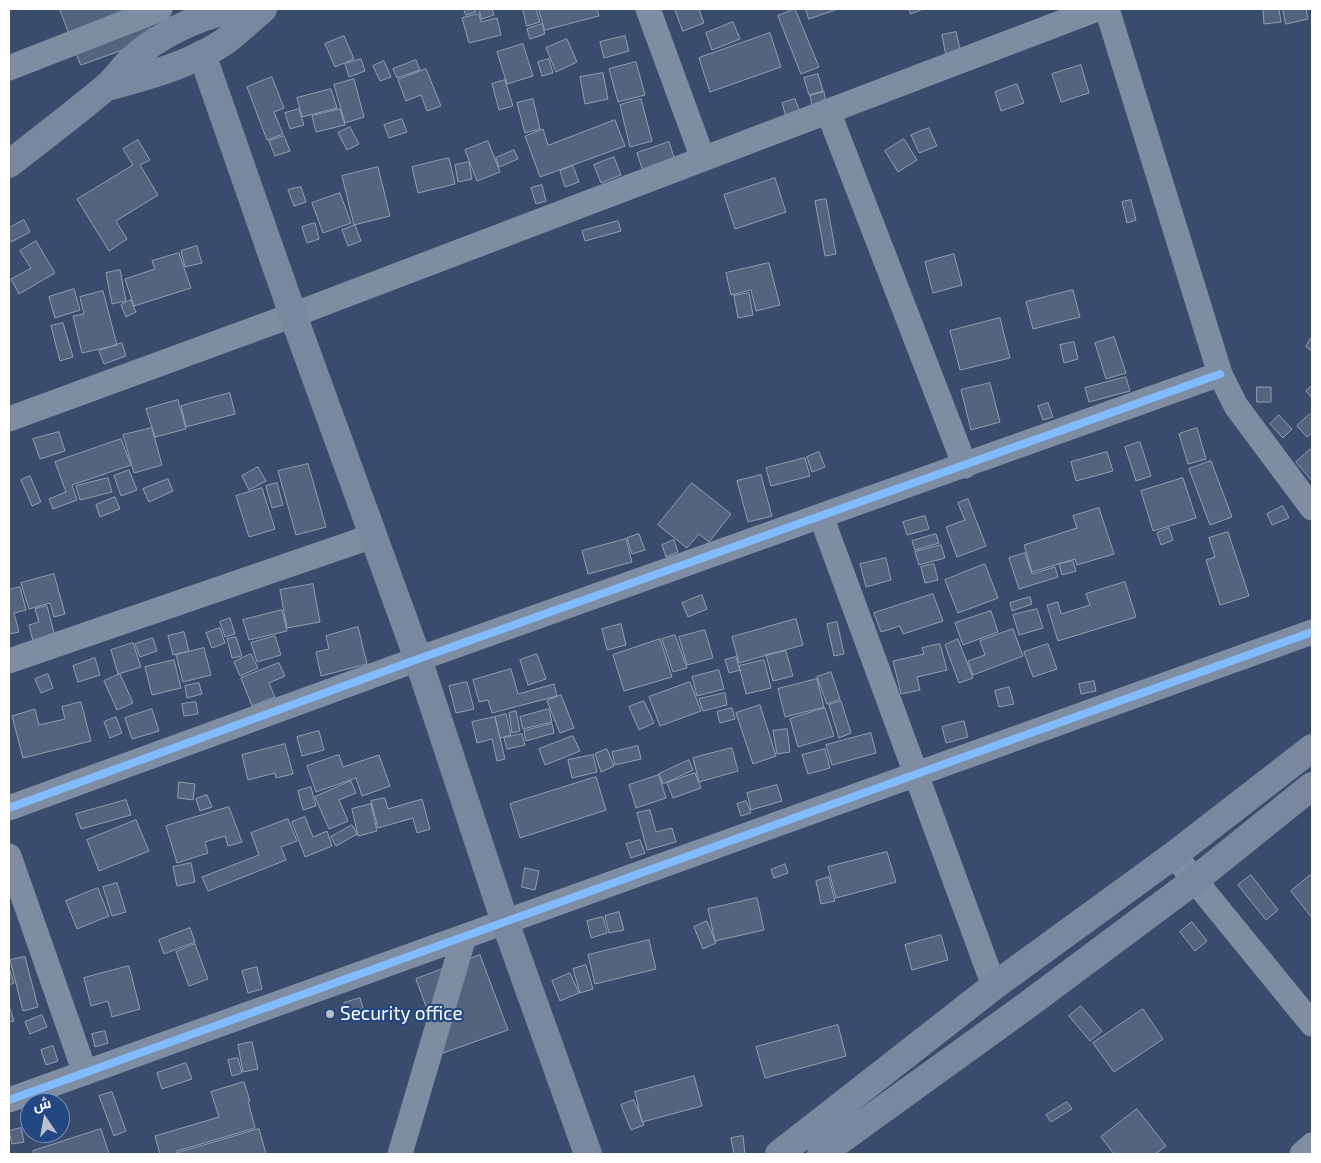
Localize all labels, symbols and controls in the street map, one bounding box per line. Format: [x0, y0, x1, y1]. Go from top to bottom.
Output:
place label: Security office [340, 1003, 463, 1025]
marker: Security office [324, 1008, 336, 1020]
north arrow [20, 1093, 70, 1143]
text: ش [31, 1094, 53, 1114]

